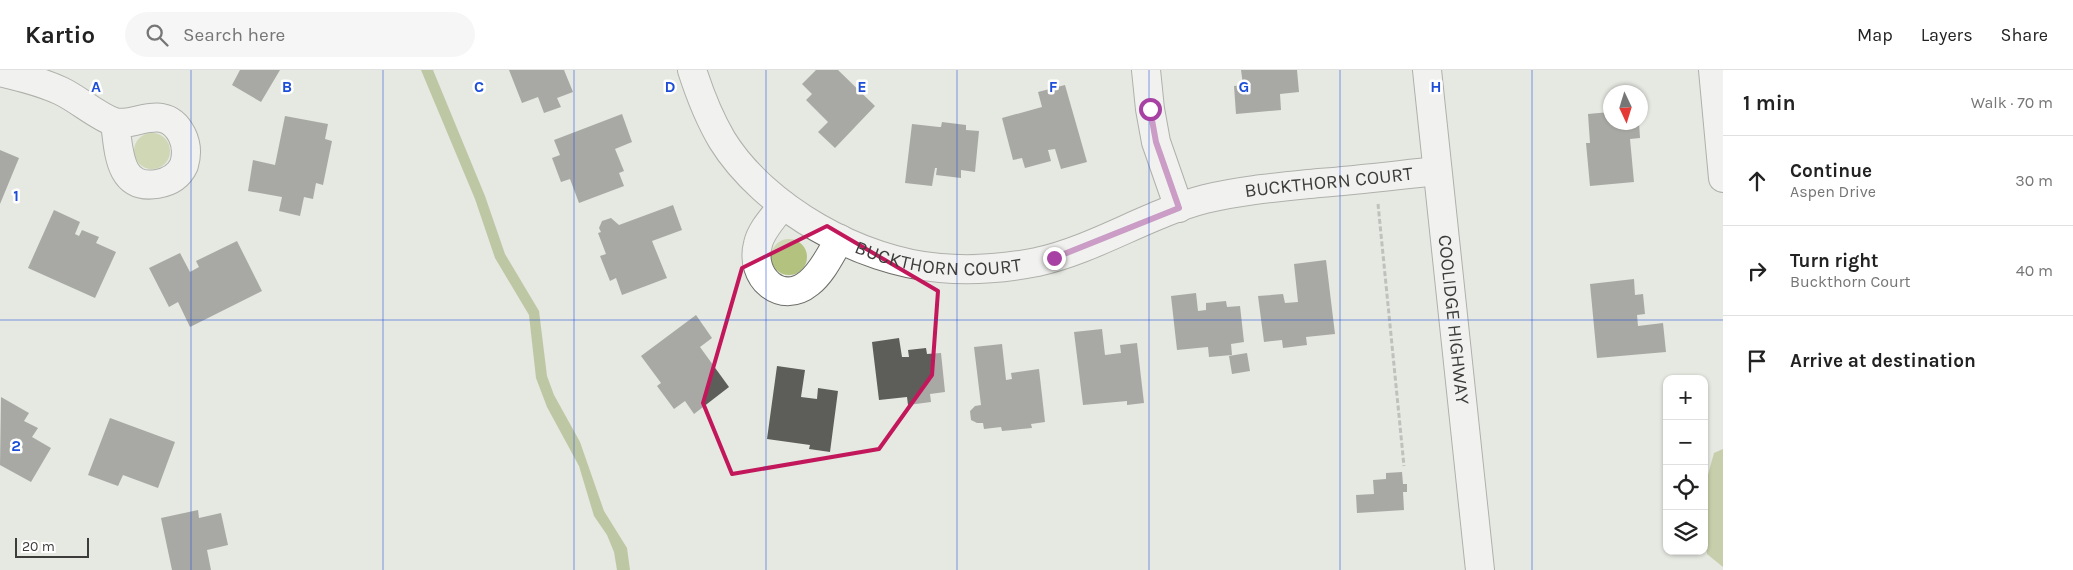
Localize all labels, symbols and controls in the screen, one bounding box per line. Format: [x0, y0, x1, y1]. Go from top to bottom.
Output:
search box [125, 12, 475, 57]
text: Kartio [25, 21, 95, 49]
icon: search [143, 21, 171, 49]
text: Search here [183, 24, 285, 46]
text: Map [1857, 24, 1893, 46]
text: Layers [1921, 24, 1973, 46]
text: Share [2001, 24, 2048, 46]
text: A [91, 77, 101, 96]
text: B [282, 77, 292, 96]
text: C [474, 77, 484, 96]
text: D [665, 77, 676, 96]
text: E [857, 77, 867, 96]
text: F [1049, 77, 1058, 96]
text: G [1239, 77, 1249, 96]
text: H [1430, 77, 1442, 96]
north arrow [1603, 85, 1648, 130]
text: 1 min [1743, 91, 1796, 115]
text: Walk · 70 m [1971, 93, 2053, 112]
route start [1139, 98, 1162, 121]
text: Continue [1790, 160, 1872, 182]
street label: BUCKTHORN COURT [1243, 163, 1414, 202]
icon: ahead [1743, 167, 1771, 195]
text: 30 m [2015, 171, 2053, 190]
text: Aspen Drive [1790, 182, 1876, 201]
text: 1 [13, 186, 19, 205]
street label: COOLIDGE HIGHWAY [1434, 234, 1473, 406]
street label: BUCKTHORN COURT [852, 236, 1023, 280]
route end [1043, 247, 1066, 270]
text: Turn right [1790, 250, 1879, 272]
icon: right [1743, 257, 1771, 285]
text: 40 m [2016, 261, 2053, 280]
text: Buckthorn Court [1790, 272, 1911, 291]
icon: arrive [1743, 347, 1771, 375]
text: Arrive at destination [1790, 350, 1976, 372]
map controls [1663, 375, 1708, 555]
button: + [1663, 375, 1708, 420]
button: − [1663, 420, 1708, 465]
text: 2 [11, 436, 21, 455]
button: locate [1663, 465, 1708, 510]
button: layers [1663, 510, 1708, 555]
scale bar [15, 535, 89, 558]
text: 20 m [22, 538, 55, 555]

